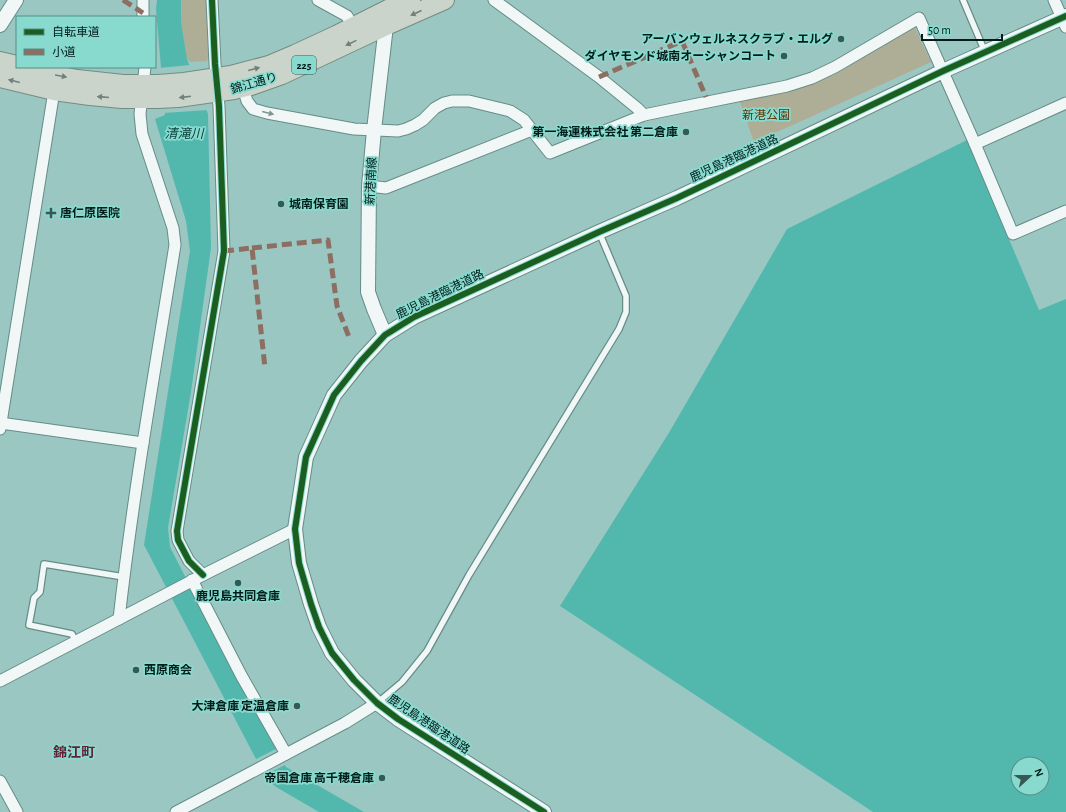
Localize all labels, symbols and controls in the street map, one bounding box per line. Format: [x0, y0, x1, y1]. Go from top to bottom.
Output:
one-way arrow [410, 10, 421, 16]
legend [16, 16, 156, 68]
scale bar [922, 16, 1002, 42]
text: 50 m [928, 24, 951, 36]
text: 自転車道 [52, 25, 100, 38]
place label: アーバンウェルネスクラブ・エルグ [641, 32, 833, 45]
marker: アーバンウェルネスクラブ・エルグ [836, 34, 846, 44]
one-way arrow [346, 40, 357, 46]
text: 小道 [52, 45, 76, 58]
place label: ダイヤモンド城南オーシャンコート [585, 49, 776, 62]
marker: ダイヤモンド城南オーシャンコート [779, 51, 789, 61]
road number: 225 [292, 56, 316, 74]
one-way arrow [249, 66, 261, 72]
street label: 錦江通り [229, 70, 279, 95]
one-way arrow [55, 73, 67, 79]
one-way arrow [7, 78, 20, 84]
one-way arrow [97, 94, 109, 101]
one-way arrow [179, 94, 191, 100]
park label: 新港公園 [742, 109, 790, 121]
one-way arrow [262, 111, 274, 117]
place label: 第一海運株式会社 第二倉庫 [532, 125, 678, 138]
water label: 清滝川 [164, 127, 205, 141]
marker: 第一海運株式会社 第二倉庫 [681, 127, 691, 137]
street label: 鹿児島港臨港道路 [688, 131, 780, 184]
street label: 新港南線 [363, 157, 378, 205]
place label: 城南保育園 [289, 197, 349, 210]
marker: 城南保育園 [276, 199, 286, 209]
place label: 唐仁原医院 [60, 206, 120, 219]
marker: 唐仁原医院 [45, 207, 57, 219]
street label: 鹿児島港臨港道路 [394, 267, 486, 320]
marker: 鹿児島共同倉庫 [233, 578, 243, 588]
place label: 鹿児島共同倉庫 [196, 589, 280, 602]
place label: 西原商会 [144, 664, 192, 676]
marker: 西原商会 [131, 665, 141, 675]
street label: 鹿児島港臨港道路 [386, 691, 473, 756]
place label: 大津倉庫 定温倉庫 [191, 699, 289, 712]
marker: 大津倉庫 定温倉庫 [292, 701, 302, 711]
district label: 錦江町 [53, 745, 95, 760]
north arrow [1010, 756, 1050, 796]
text: N [1032, 767, 1045, 778]
place label: 帝国倉庫 高千穂倉庫 [264, 771, 374, 784]
marker: 帝国倉庫 高千穂倉庫 [377, 773, 387, 783]

